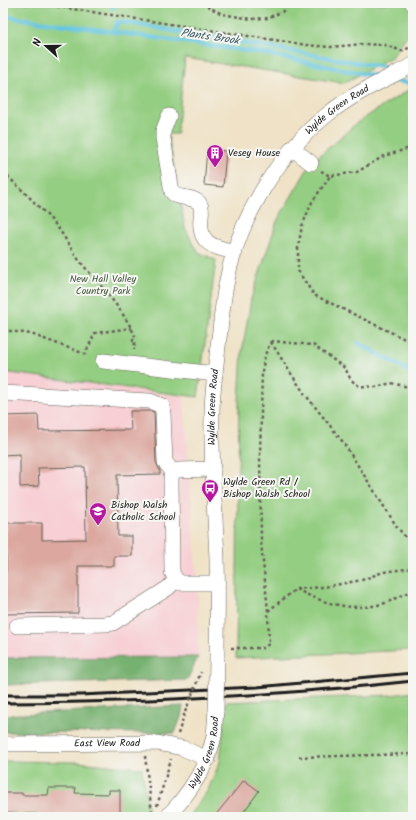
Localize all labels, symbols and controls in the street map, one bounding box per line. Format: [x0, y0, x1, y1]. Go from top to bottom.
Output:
water label: Plants Brook [180, 24, 242, 50]
north arrow [26, 26, 66, 66]
text: N [28, 36, 47, 49]
street label: Wylde Green Road [301, 80, 373, 138]
building icon: Vesey House [205, 143, 225, 168]
place label: Vesey House [228, 145, 281, 161]
park label: New Hall Valley Country Park [70, 271, 137, 299]
street label: Wylde Green Road [204, 367, 224, 445]
place label: Wylde Green Rd / Bishop Walsh School [223, 474, 310, 502]
bus stop icon: Wylde Green Rd / Bishop Walsh School [200, 478, 220, 503]
place label: Bishop Walsh Catholic School [111, 497, 176, 525]
school or university icon: Bishop Walsh Catholic School [88, 501, 108, 526]
street label: Wylde Green Road [184, 715, 223, 792]
street label: East View Road [74, 735, 141, 752]

